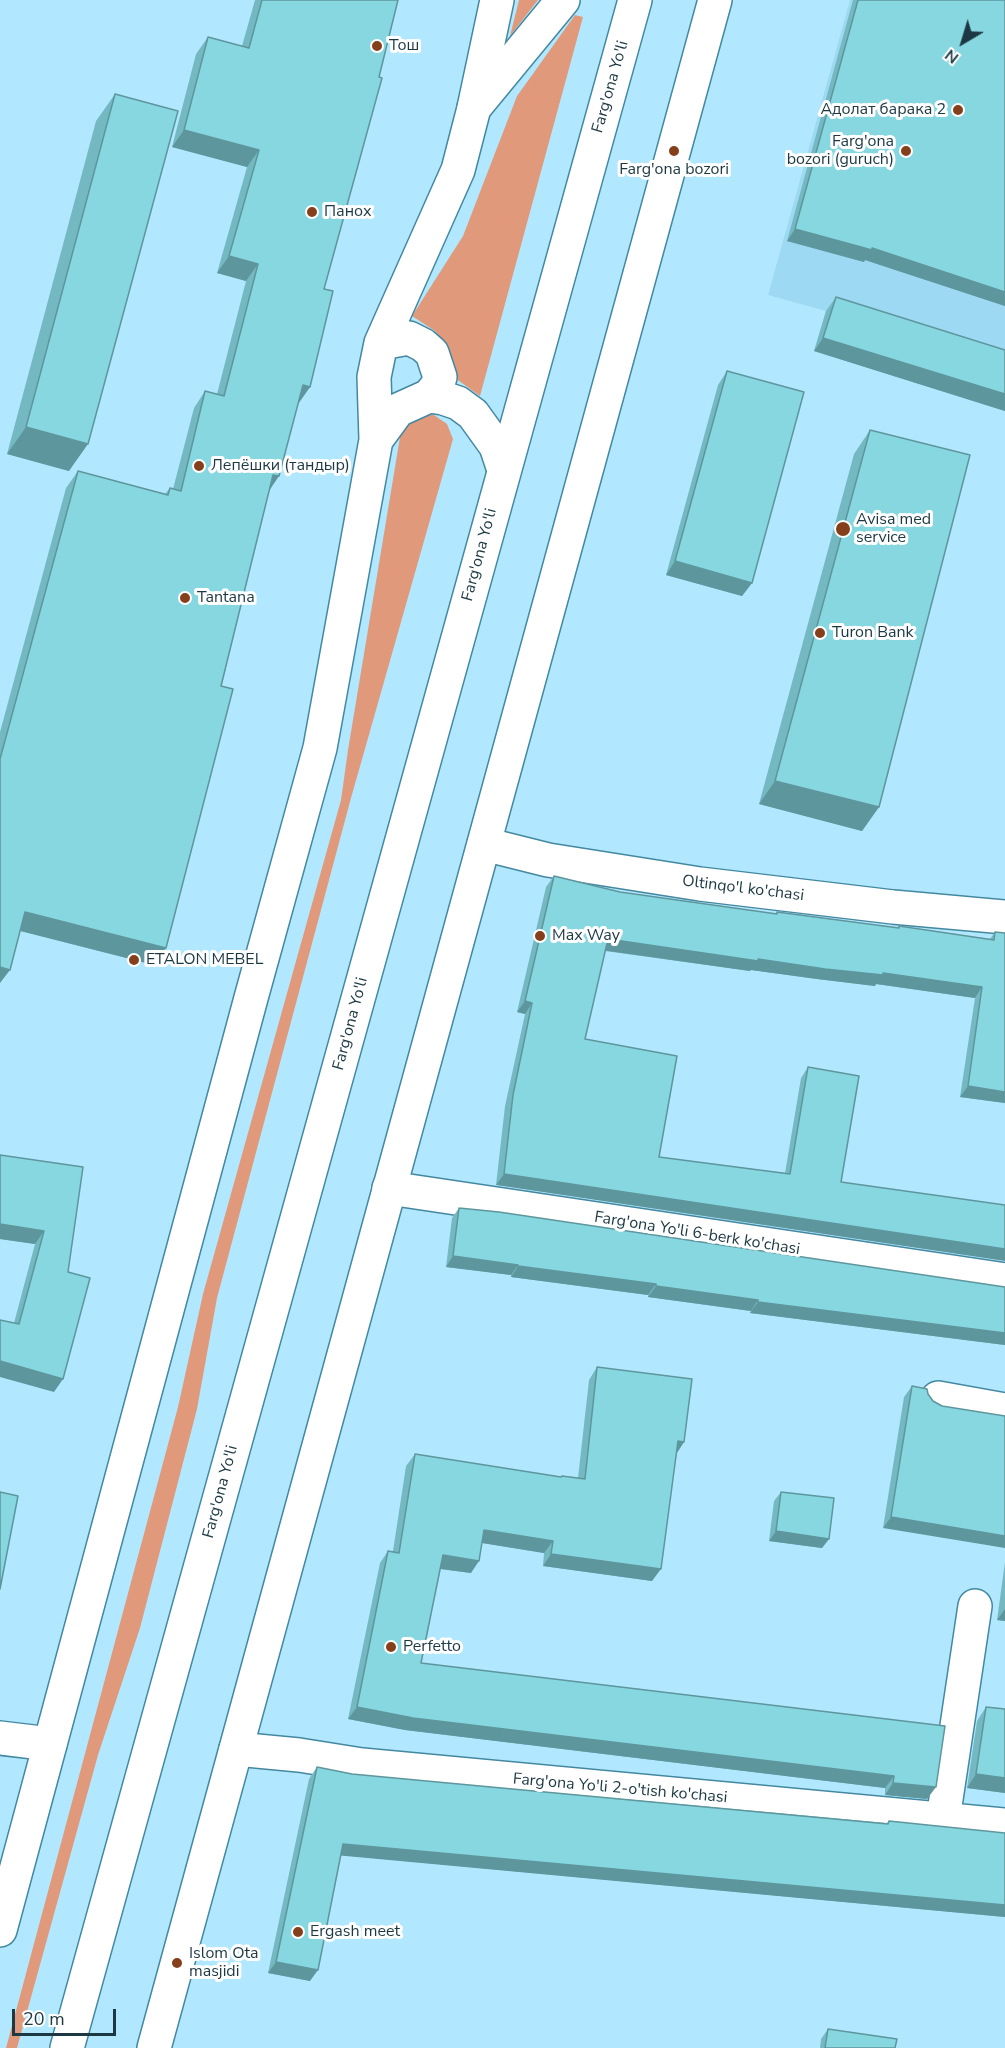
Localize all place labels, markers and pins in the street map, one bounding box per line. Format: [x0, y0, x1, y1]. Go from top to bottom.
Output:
place label: Тош [389, 36, 419, 56]
marker: Тош [370, 39, 384, 53]
place label: Адолат барака 2 [820, 100, 946, 120]
marker: Адолат барака 2 [951, 103, 965, 117]
place label: Farg'ona bozori (guruch) [787, 132, 894, 170]
marker: Farg'ona bozori [667, 144, 681, 158]
marker: Farg'ona bozori (guruch) [899, 144, 913, 158]
place label: Farg'ona bozori [619, 160, 729, 180]
place label: Панох [324, 202, 372, 222]
marker: Панох [305, 205, 319, 219]
place label: Лепёшки (тандыр) [211, 456, 350, 476]
marker: Лепёшки (тандыр) [192, 459, 206, 473]
place label: Avisa med service [856, 510, 931, 548]
marker: Avisa med service [834, 520, 852, 538]
place label: Tantana [197, 588, 255, 608]
marker: Tantana [178, 591, 192, 605]
place label: Turon Bank [832, 623, 914, 643]
marker: Turon Bank [813, 626, 827, 640]
place label: Max Way [552, 926, 620, 946]
marker: Max Way [533, 929, 547, 943]
place label: ETALON MEBEL [146, 950, 263, 970]
marker: ETALON MEBEL [127, 953, 141, 967]
place label: Perfetto [403, 1637, 461, 1657]
marker: Perfetto [384, 1640, 398, 1654]
place label: Ergash meet [310, 1922, 400, 1942]
marker: Ergash meet [291, 1925, 305, 1939]
place label: Islom Ota masjidi [189, 1944, 259, 1982]
marker: Islom Ota masjidi [170, 1956, 184, 1970]

